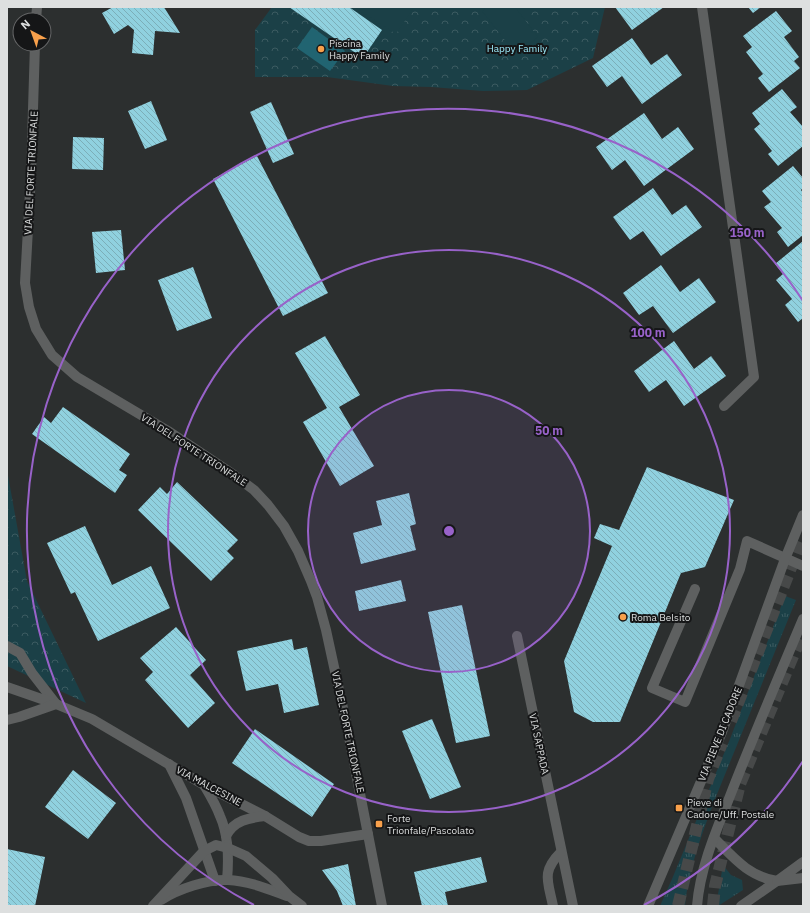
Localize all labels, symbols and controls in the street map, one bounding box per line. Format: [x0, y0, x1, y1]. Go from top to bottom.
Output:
north arrow [12, 12, 52, 52]
text: N [18, 17, 33, 32]
place label: Piscina Happy Family [329, 37, 390, 62]
park label: Happy Family [487, 42, 547, 55]
marker: Piscina Happy Family [316, 44, 326, 54]
street label: VIA DEL FORTE TRIONFALE [21, 111, 41, 235]
text: 150 m [729, 225, 765, 240]
text: 100 m [630, 325, 666, 340]
street label: VIA DEL FORTE TRIONFALE [138, 411, 250, 489]
text: 50 m [535, 423, 563, 438]
centre of rings [442, 524, 456, 538]
place label: Roma Belsito [631, 611, 691, 624]
marker: Roma Belsito [618, 612, 628, 622]
street label: VIA DEL FORTE TRIONFALE [329, 670, 367, 794]
street label: VIA PIEVE DI CADORE [695, 685, 745, 783]
street label: VIA SAPPADA [526, 712, 552, 776]
street label: VIA MALCESINE [174, 763, 244, 809]
place label: Pieve di Cadore/Uff. Postale [687, 796, 775, 821]
marker: Pieve di Cadore/Uff. Postale [674, 803, 684, 813]
place label: Forte Trionfale/Pascolato [387, 812, 475, 837]
marker: Forte Trionfale/Pascolato [374, 819, 384, 829]

